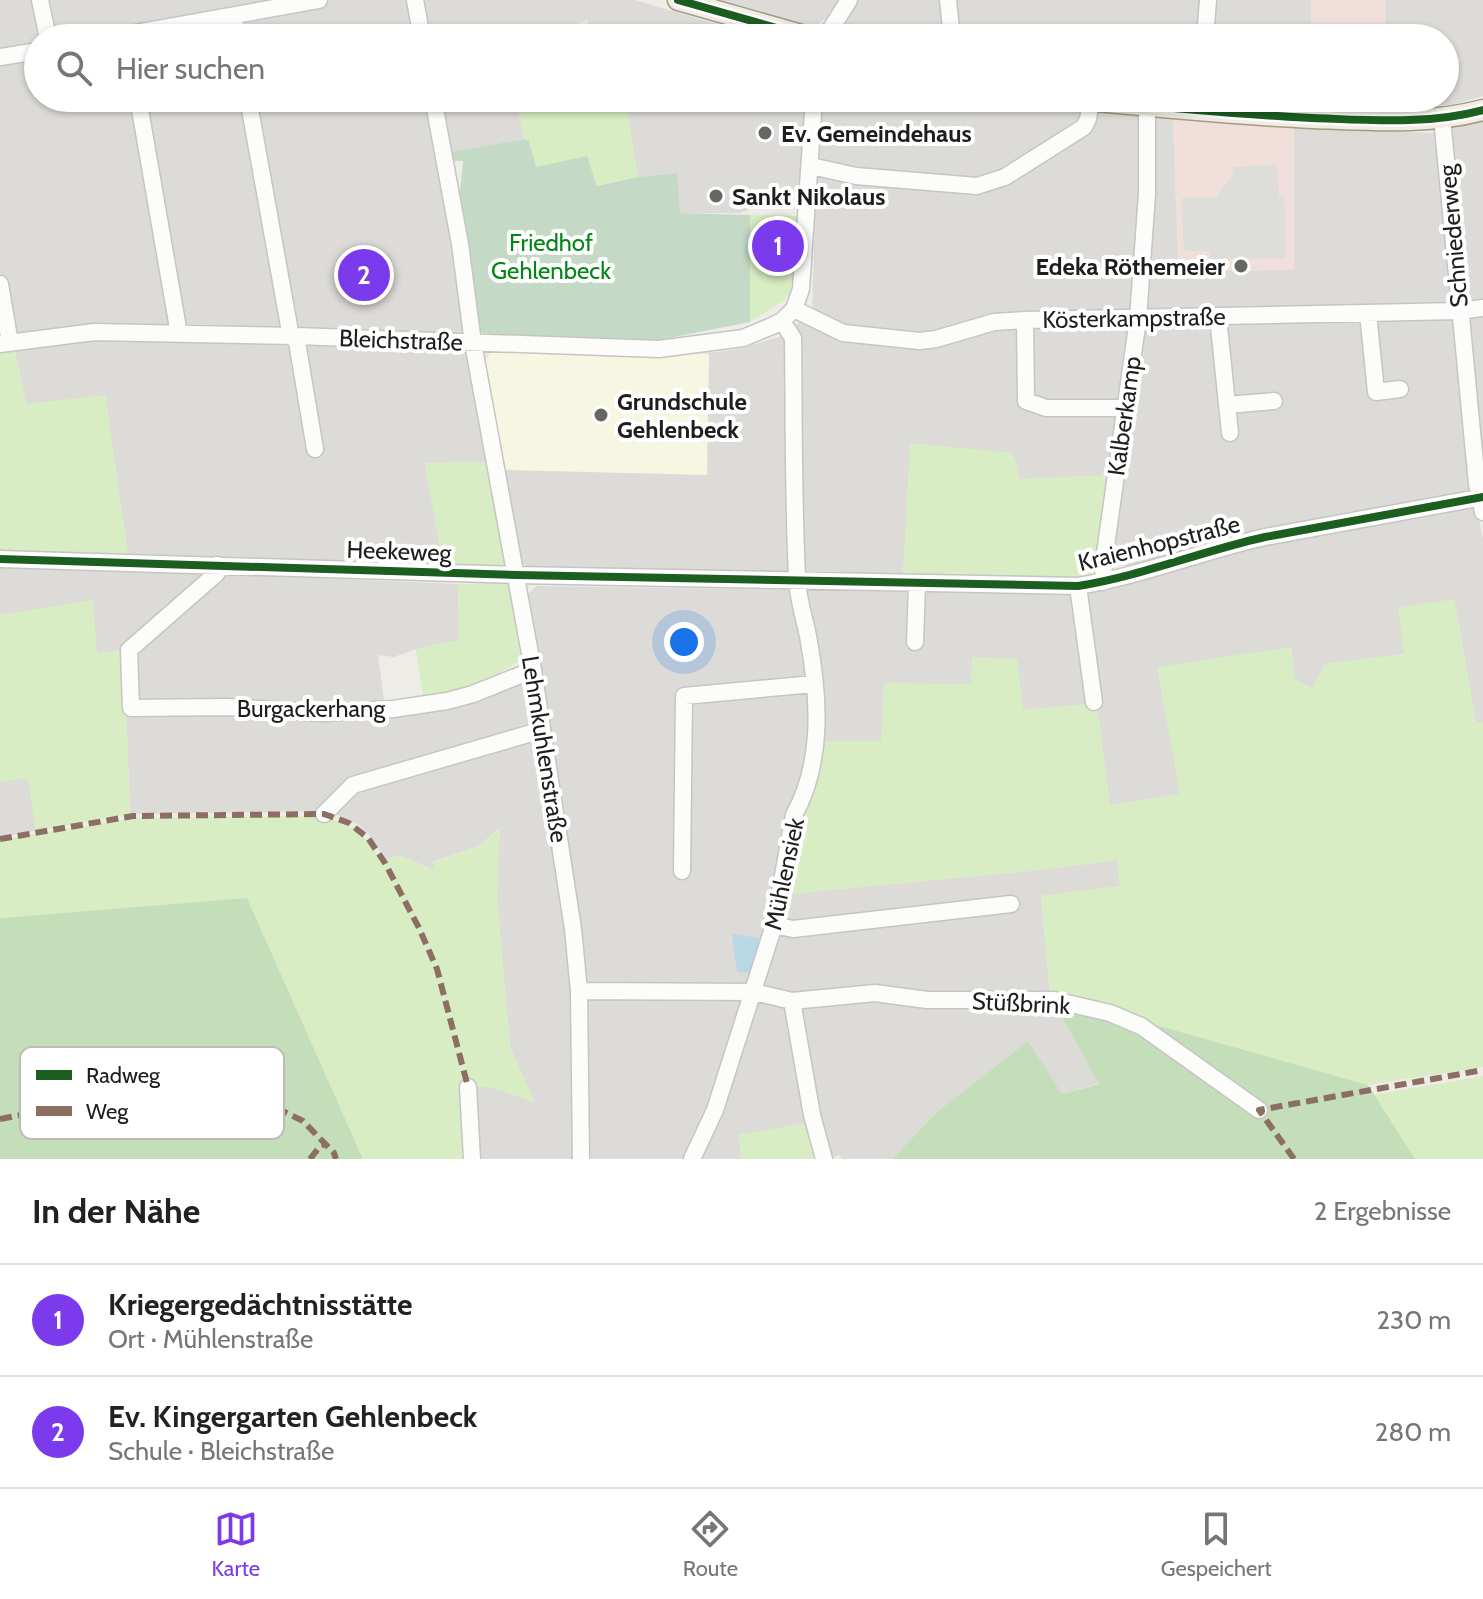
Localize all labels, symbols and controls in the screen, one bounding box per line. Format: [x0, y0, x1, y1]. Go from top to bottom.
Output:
search box [24, 24, 1459, 112]
icon: search [52, 46, 96, 90]
text: Hier suchen [116, 50, 265, 87]
place label: Ev. Gemeindehaus [781, 119, 972, 148]
marker: Ev. Gemeindehaus [756, 124, 774, 142]
street label: Schniederweg [1432, 162, 1474, 309]
place label: Sankt Nikolaus [732, 182, 885, 211]
marker: Sankt Nikolaus [707, 187, 725, 205]
pin: 1 [752, 216, 804, 276]
park label: Friedhof Gehlenbeck [491, 228, 611, 285]
pin: 2 [338, 245, 390, 305]
place label: Edeka Röthemeier [1035, 252, 1225, 281]
marker: Edeka Röthemeier [1232, 257, 1250, 275]
street label: Kösterkampstraße [1042, 302, 1226, 334]
street label: Bleichstraße [339, 323, 463, 357]
street label: Kalberkamp [1101, 354, 1147, 478]
place label: Grundschule Gehlenbeck [617, 387, 747, 444]
marker: Grundschule Gehlenbeck [592, 406, 610, 424]
street label: Kraienhopstraße [1075, 509, 1243, 577]
street label: Heekeweg [346, 535, 453, 567]
your location [664, 622, 704, 662]
street label: Lehmkuhlenstraße [516, 654, 574, 844]
street label: Burgackerhang [237, 694, 386, 723]
street label: Mühlensiek [758, 815, 810, 933]
street label: Stüßbrink [971, 986, 1071, 1020]
legend [20, 1047, 284, 1139]
text: Radweg [86, 1062, 161, 1089]
text: Weg [86, 1098, 129, 1125]
text: In der Nähe [32, 1190, 200, 1232]
text: 2 Ergebnisse [1314, 1195, 1451, 1227]
text: Kriegergedächtnisstätte [108, 1286, 413, 1323]
text: 1 [53, 1304, 63, 1336]
text: 230 m [1377, 1304, 1451, 1336]
text: Ort · Mühlenstraße [108, 1323, 313, 1355]
text: Ev. Kingergarten Gehlenbeck [108, 1398, 477, 1435]
text: 2 [51, 1416, 65, 1448]
text: 280 m [1375, 1416, 1451, 1448]
text: Schule · Bleichstraße [108, 1435, 334, 1467]
tab: Karte [211, 1507, 260, 1582]
tab: Route [683, 1507, 738, 1582]
tab: Gespeichert [1161, 1507, 1272, 1582]

